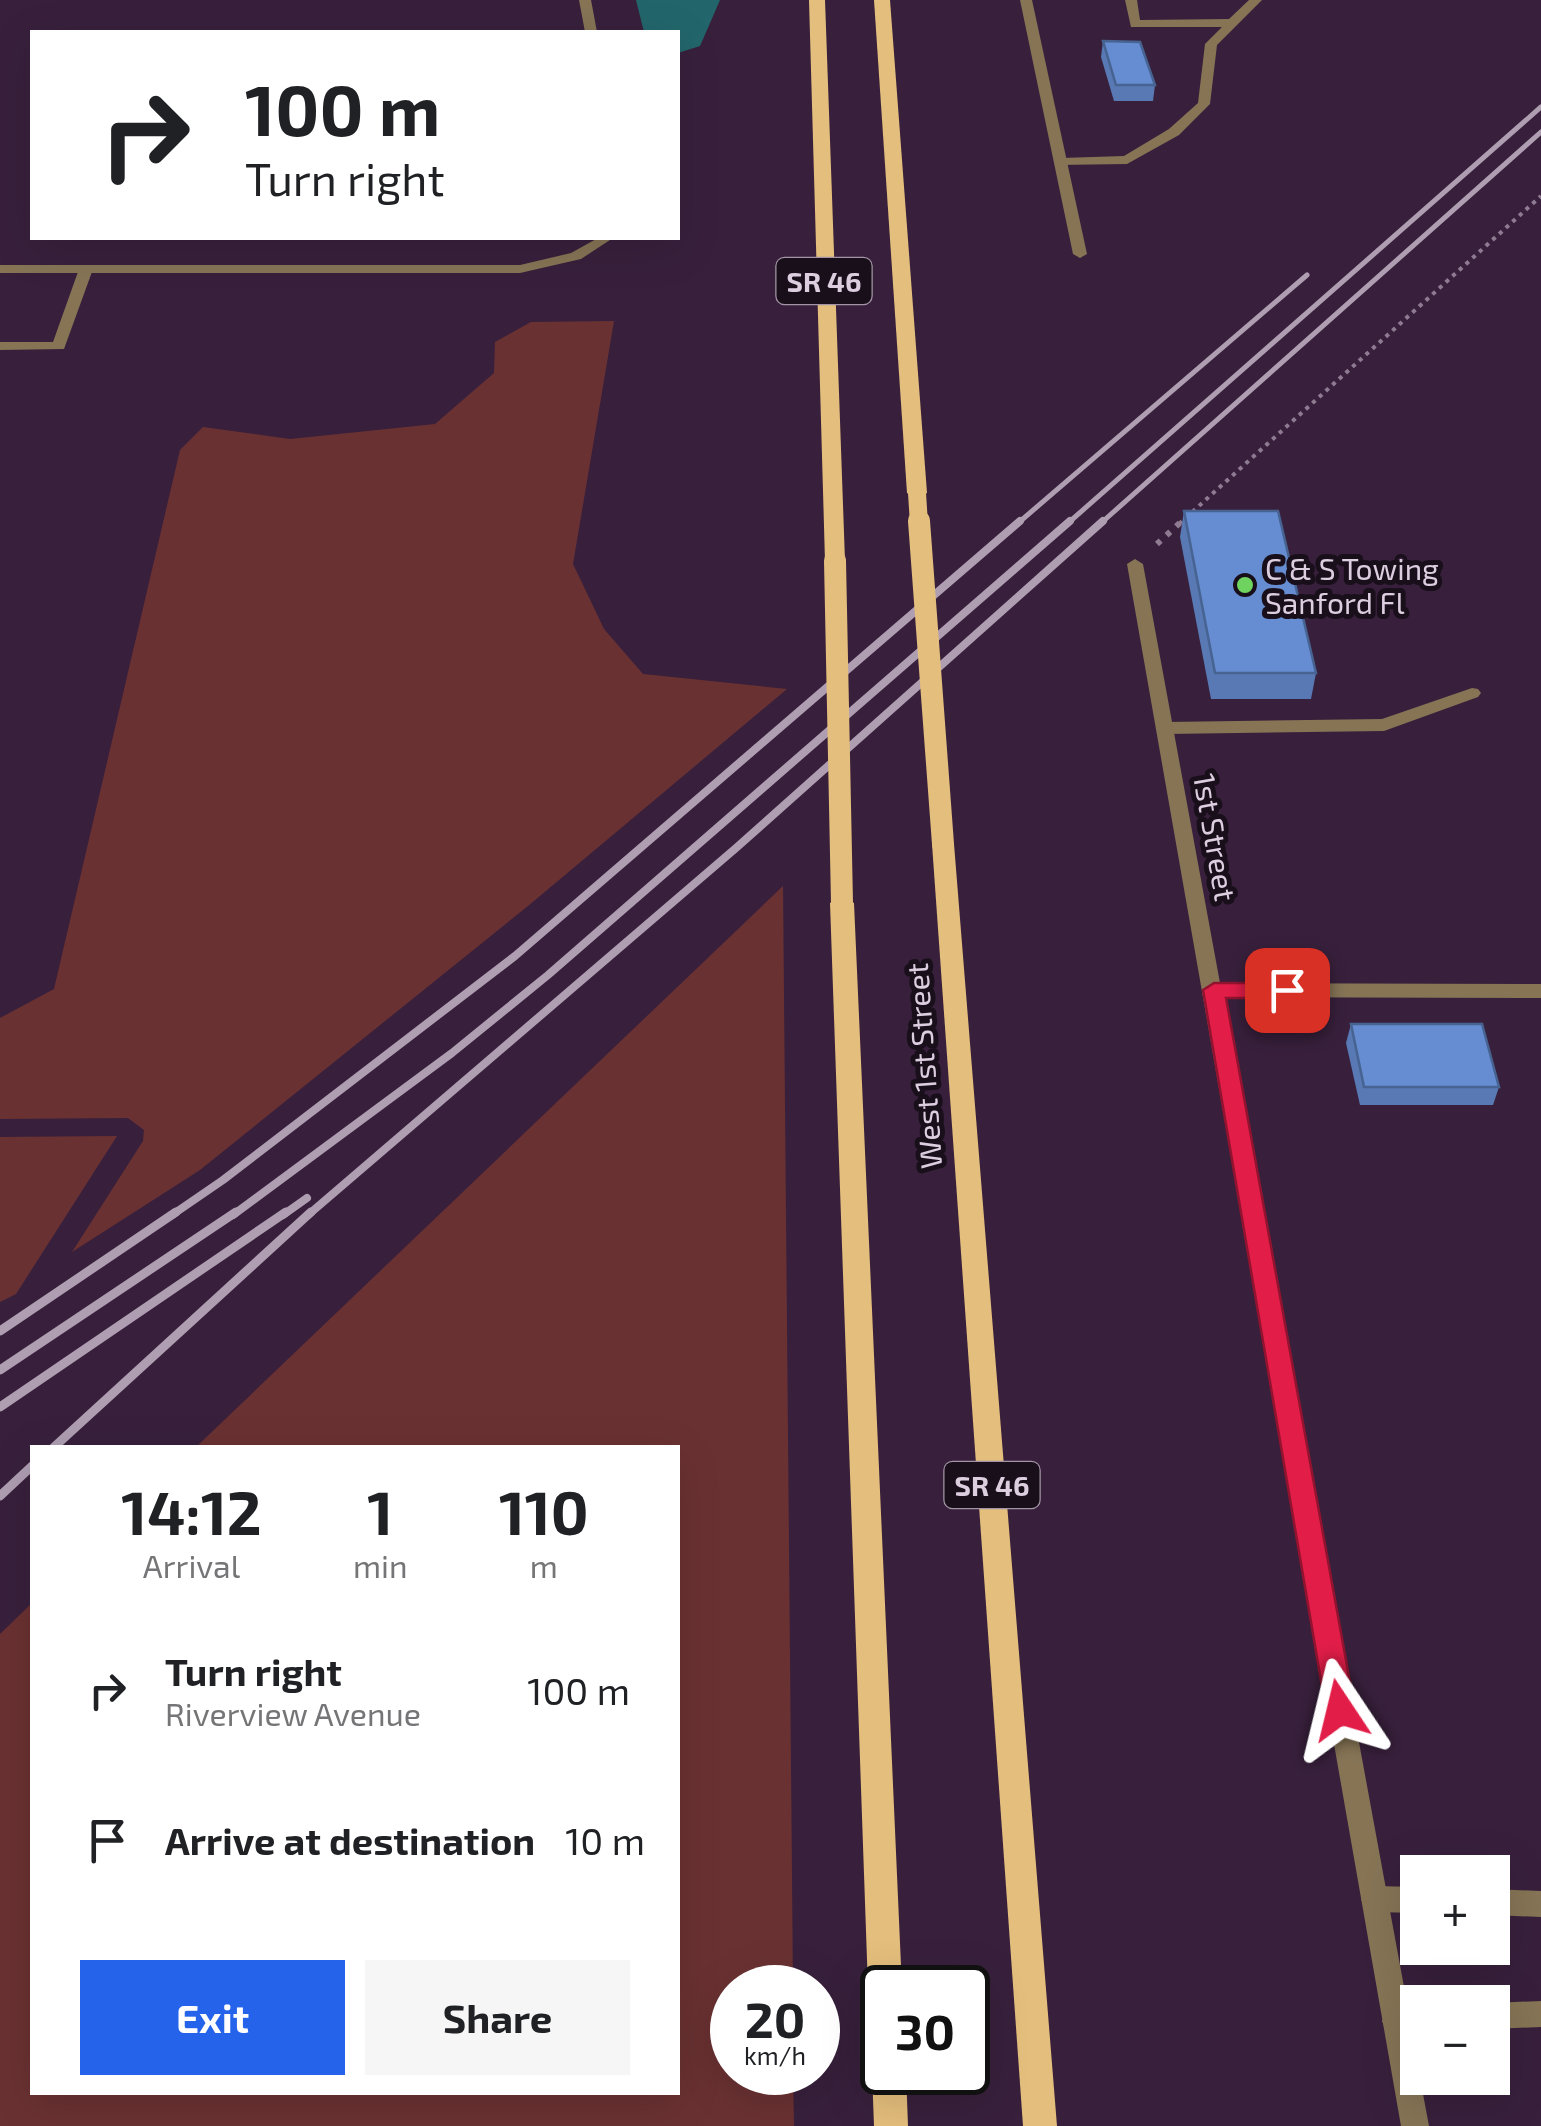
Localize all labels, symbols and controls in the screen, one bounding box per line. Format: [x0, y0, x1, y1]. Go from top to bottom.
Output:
text: 100 m [245, 66, 440, 150]
icon: right [80, 70, 210, 200]
text: Turn right [245, 151, 445, 205]
road number: SR 46 [776, 258, 872, 304]
place label: C & S Towing Sanford Fl [1265, 550, 1439, 620]
marker: C & S Towing Sanford Fl [1234, 574, 1256, 596]
street label: 1st Street [1187, 771, 1245, 903]
pin [1245, 948, 1330, 1033]
street label: West 1st Street [898, 962, 948, 1170]
icon: arrive [1260, 963, 1315, 1018]
road number: SR 46 [944, 1462, 1040, 1508]
text: 14:12 [121, 1475, 262, 1547]
text: 1 [367, 1475, 393, 1547]
text: 110 [499, 1475, 589, 1547]
text: Arrival [143, 1546, 240, 1584]
text: min [353, 1546, 408, 1584]
text: m [530, 1546, 558, 1584]
text: Turn right [165, 1648, 342, 1694]
position arrow [1288, 1658, 1392, 1762]
icon: right [80, 1663, 135, 1718]
text: 100 m [527, 1667, 630, 1713]
text: Riverview Avenue [165, 1694, 421, 1732]
icon: arrive [80, 1813, 135, 1868]
text: Arrive at destination [165, 1817, 535, 1863]
text: 10 m [565, 1817, 645, 1863]
map controls [1400, 1855, 1510, 2095]
button: + [1400, 1855, 1510, 1965]
button: Exit [80, 1960, 345, 2075]
button: Share [365, 1960, 630, 2075]
speed limit sign: 30 [860, 1965, 990, 2095]
button: − [1400, 1985, 1510, 2095]
text: 20 [745, 1988, 805, 2048]
text: km/h [744, 2040, 806, 2070]

